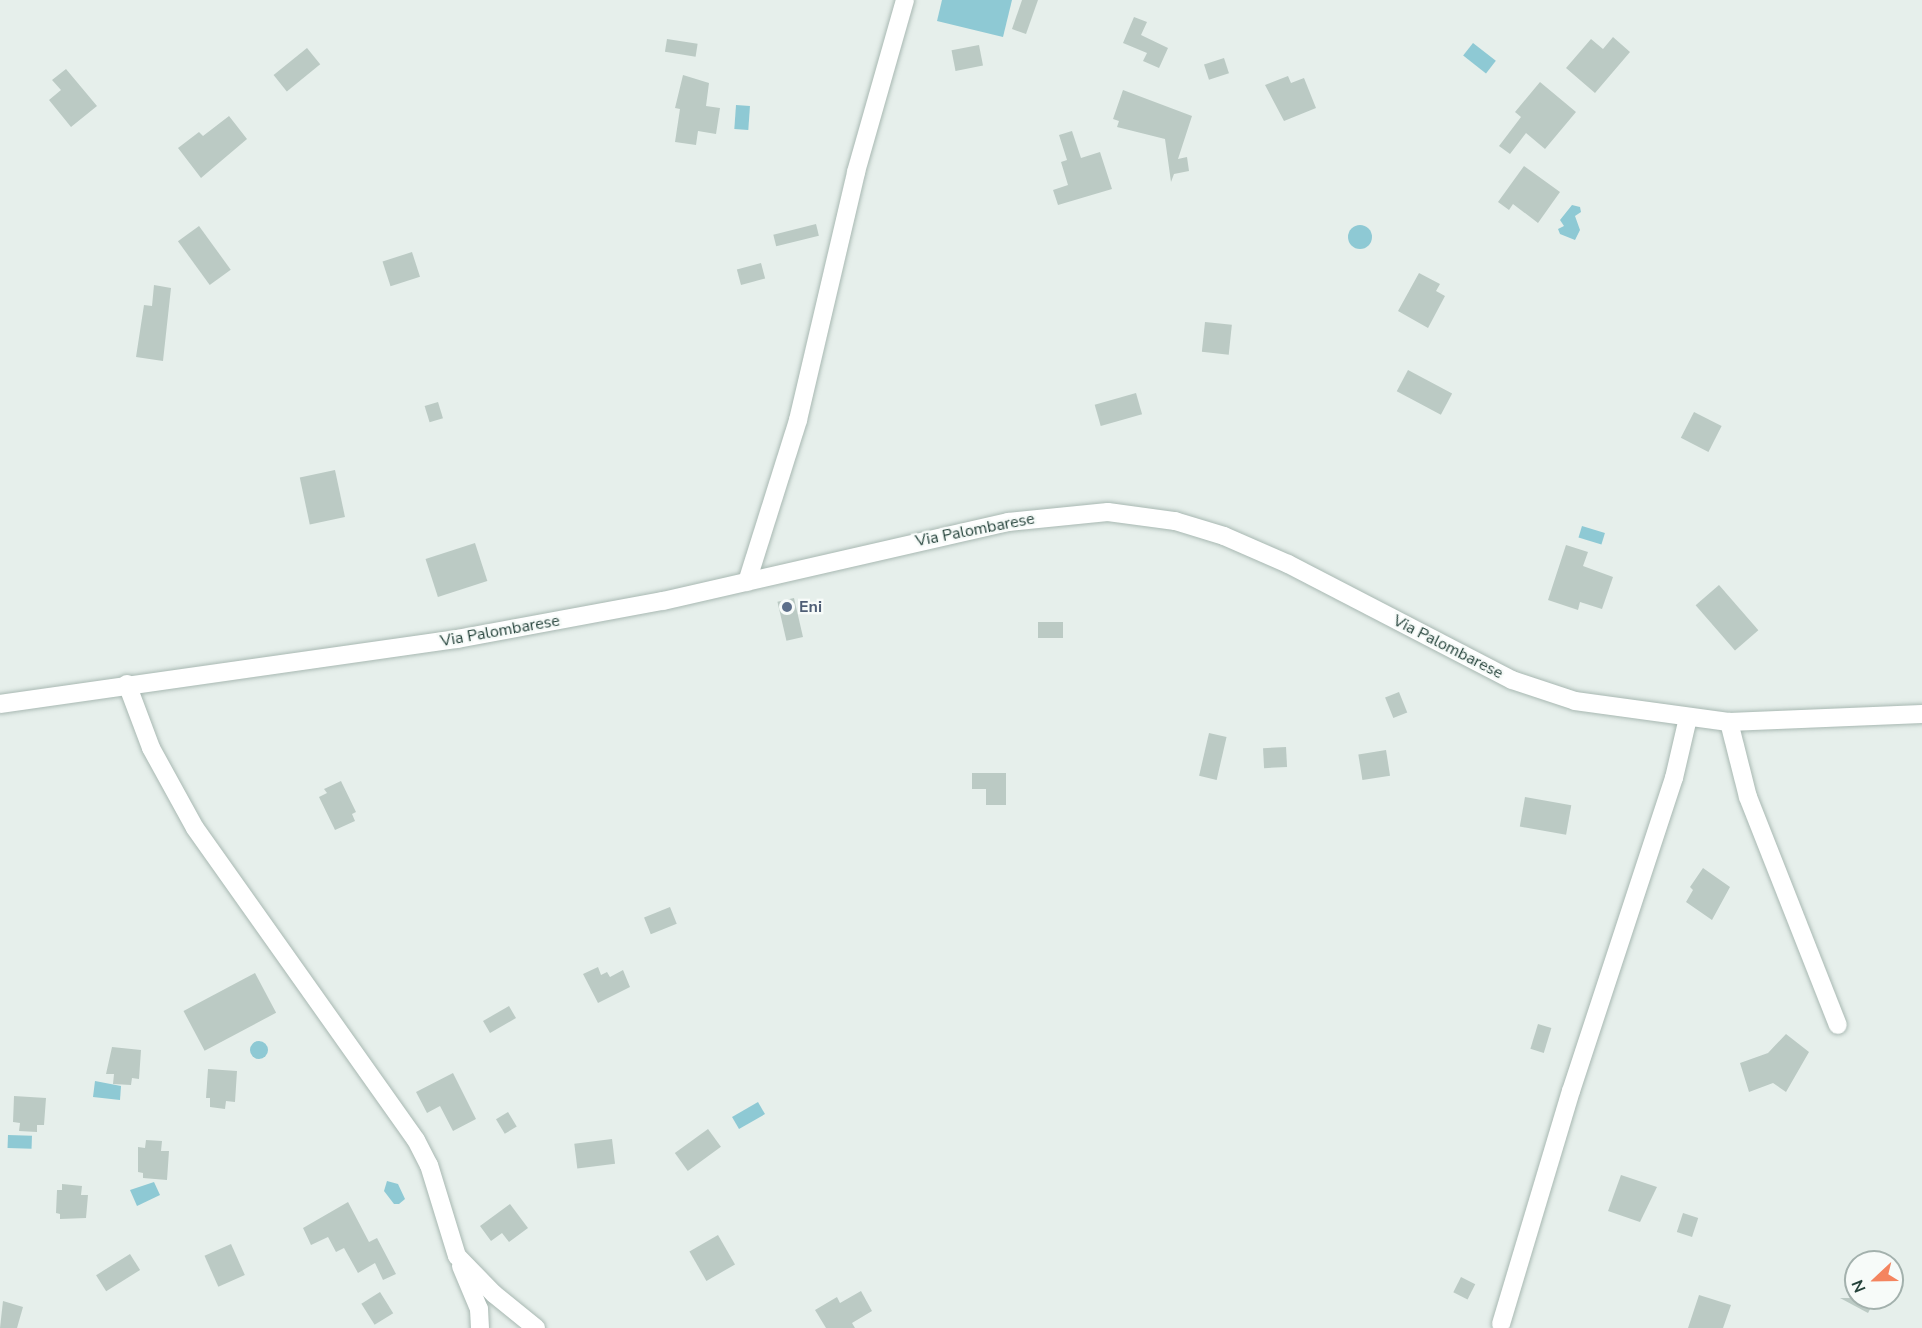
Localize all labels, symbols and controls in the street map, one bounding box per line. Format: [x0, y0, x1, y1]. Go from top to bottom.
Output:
street label: Via Palombarese [914, 509, 1036, 551]
place label: Eni [799, 597, 822, 617]
marker: Eni [780, 600, 794, 614]
street label: Via Palombarese [439, 611, 561, 651]
street label: Via Palombarese [1390, 611, 1506, 683]
north arrow [1844, 1250, 1904, 1310]
text: N [1847, 1276, 1872, 1296]

